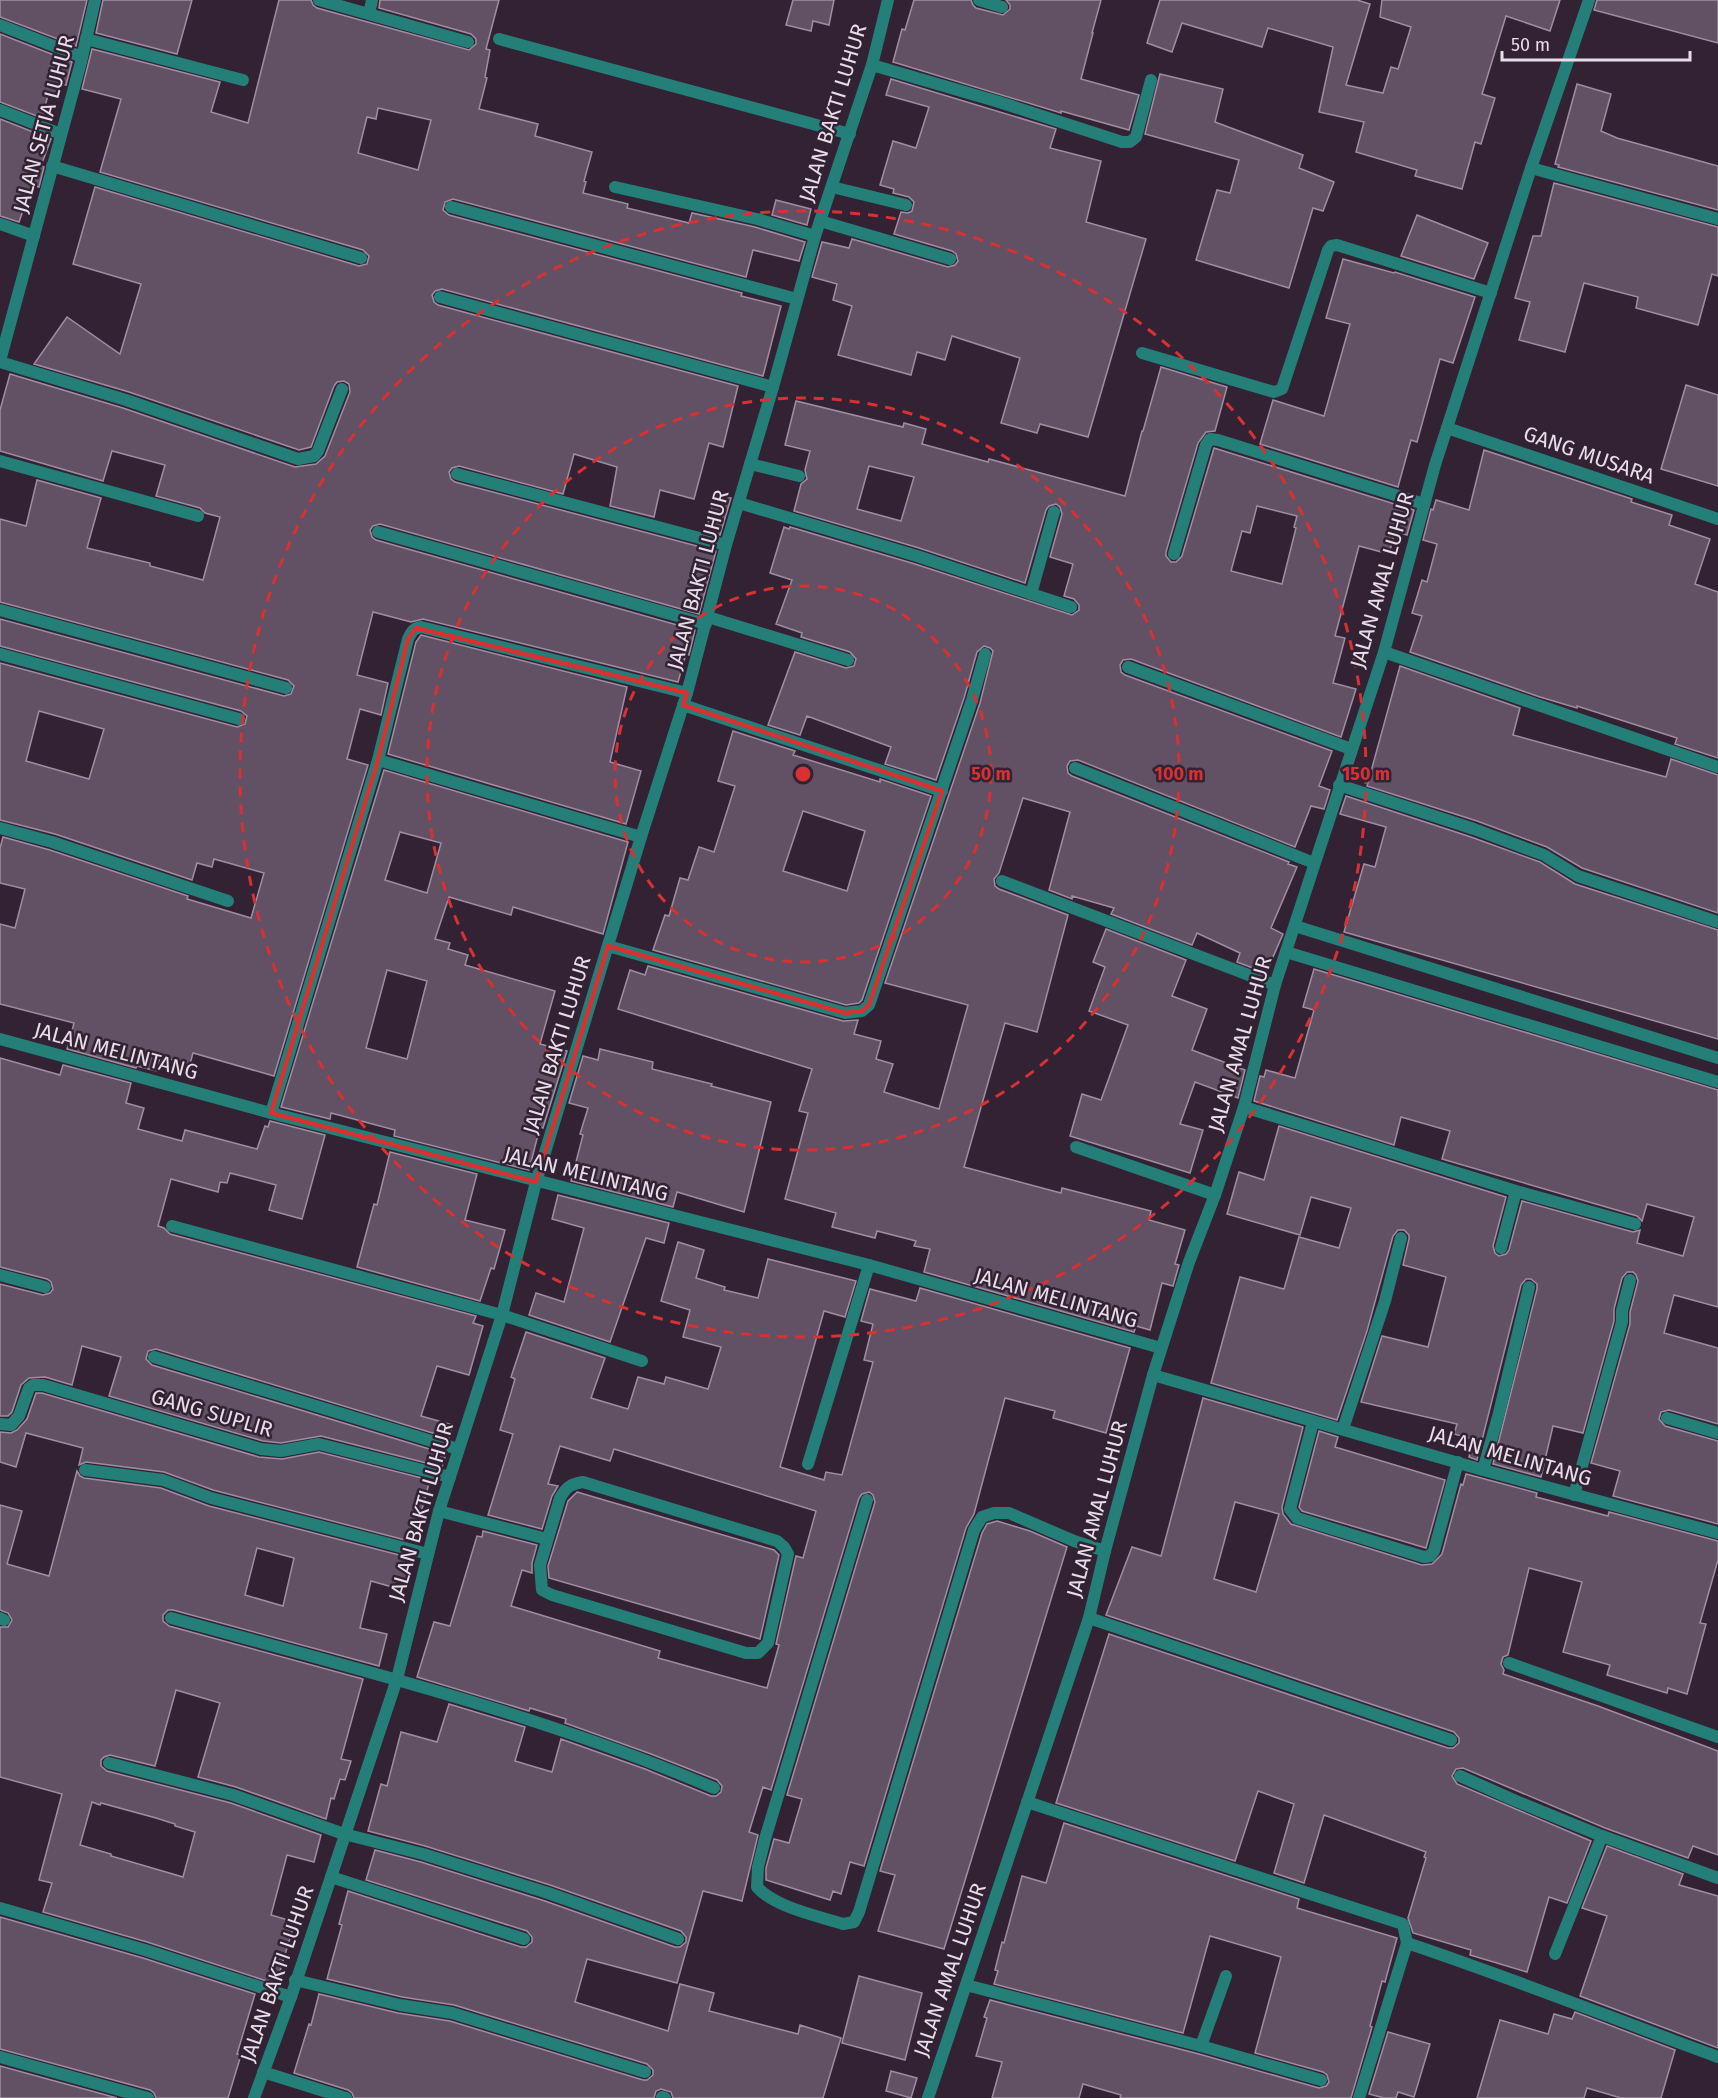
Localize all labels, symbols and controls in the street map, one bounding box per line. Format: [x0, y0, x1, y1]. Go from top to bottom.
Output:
street label: JALAN BAKTI LUHUR [793, 20, 873, 205]
scale bar [1502, 24, 1690, 62]
street label: JALAN SETIA LUHUR [8, 32, 80, 216]
text: 50 m [1511, 34, 1550, 56]
street label: GANG MUSARA [1520, 420, 1658, 490]
street label: JALAN BAKTI LUHUR [661, 487, 735, 673]
street label: JALAN AMAL LUHUR [1344, 489, 1420, 671]
text: 50 m [971, 763, 1011, 785]
text: 100 m [1155, 763, 1203, 785]
text: 150 m [1342, 763, 1390, 785]
centre of rings [793, 764, 813, 784]
street label: JALAN BAKTI LUHUR [517, 952, 597, 1137]
street label: JALAN AMAL LUHUR [1202, 953, 1278, 1135]
street label: JALAN MELINTANG [31, 1017, 201, 1085]
street label: JALAN MELINTANG [501, 1141, 671, 1207]
street label: JALAN MELINTANG [971, 1262, 1141, 1334]
street label: GANG SUPLIR [148, 1383, 276, 1443]
street label: JALAN AMAL LUHUR [1061, 1417, 1133, 1600]
street label: JALAN BAKTI LUHUR [383, 1419, 459, 1605]
street label: JALAN MELINTANG [1425, 1420, 1595, 1492]
street label: JALAN AMAL LUHUR [908, 1879, 992, 2060]
street label: JALAN BAKTI LUHUR [235, 1882, 320, 2066]

